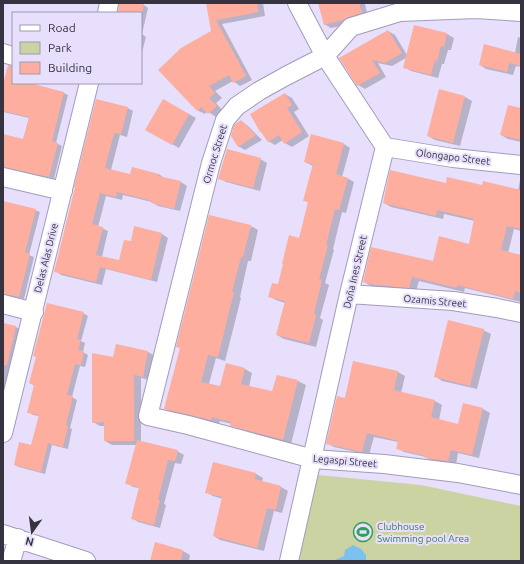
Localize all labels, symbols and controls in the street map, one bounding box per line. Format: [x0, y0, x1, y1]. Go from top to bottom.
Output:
legend [12, 12, 142, 84]
text: Road [48, 21, 76, 34]
text: Park [48, 41, 72, 54]
text: Building [48, 61, 92, 74]
street label: Ormoc Street [201, 123, 229, 185]
street label: Olongapo Street [415, 147, 491, 167]
street label: Delas Alas Drive [32, 222, 60, 294]
street label: Doña Ines Street [341, 234, 369, 309]
street label: Ozamis Street [403, 293, 467, 309]
street label: Legaspi Street [312, 453, 378, 469]
north arrow [12, 512, 52, 552]
sports icon: Clubhouse Swimming pool Area [352, 521, 374, 543]
place label: Clubhouse Swimming pool Area [377, 521, 469, 544]
text: N [24, 535, 35, 549]

